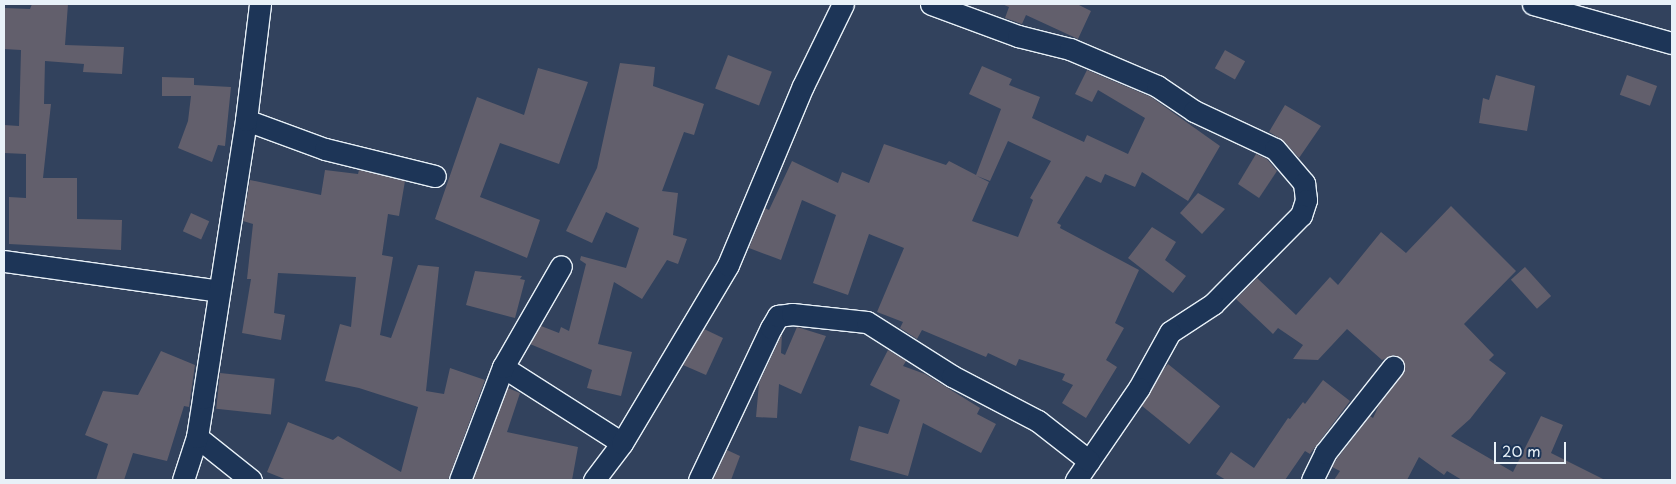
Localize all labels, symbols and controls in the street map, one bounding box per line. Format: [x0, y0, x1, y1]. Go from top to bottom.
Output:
scale bar [1496, 432, 1568, 464]
text: 20 m [1502, 439, 1541, 462]

